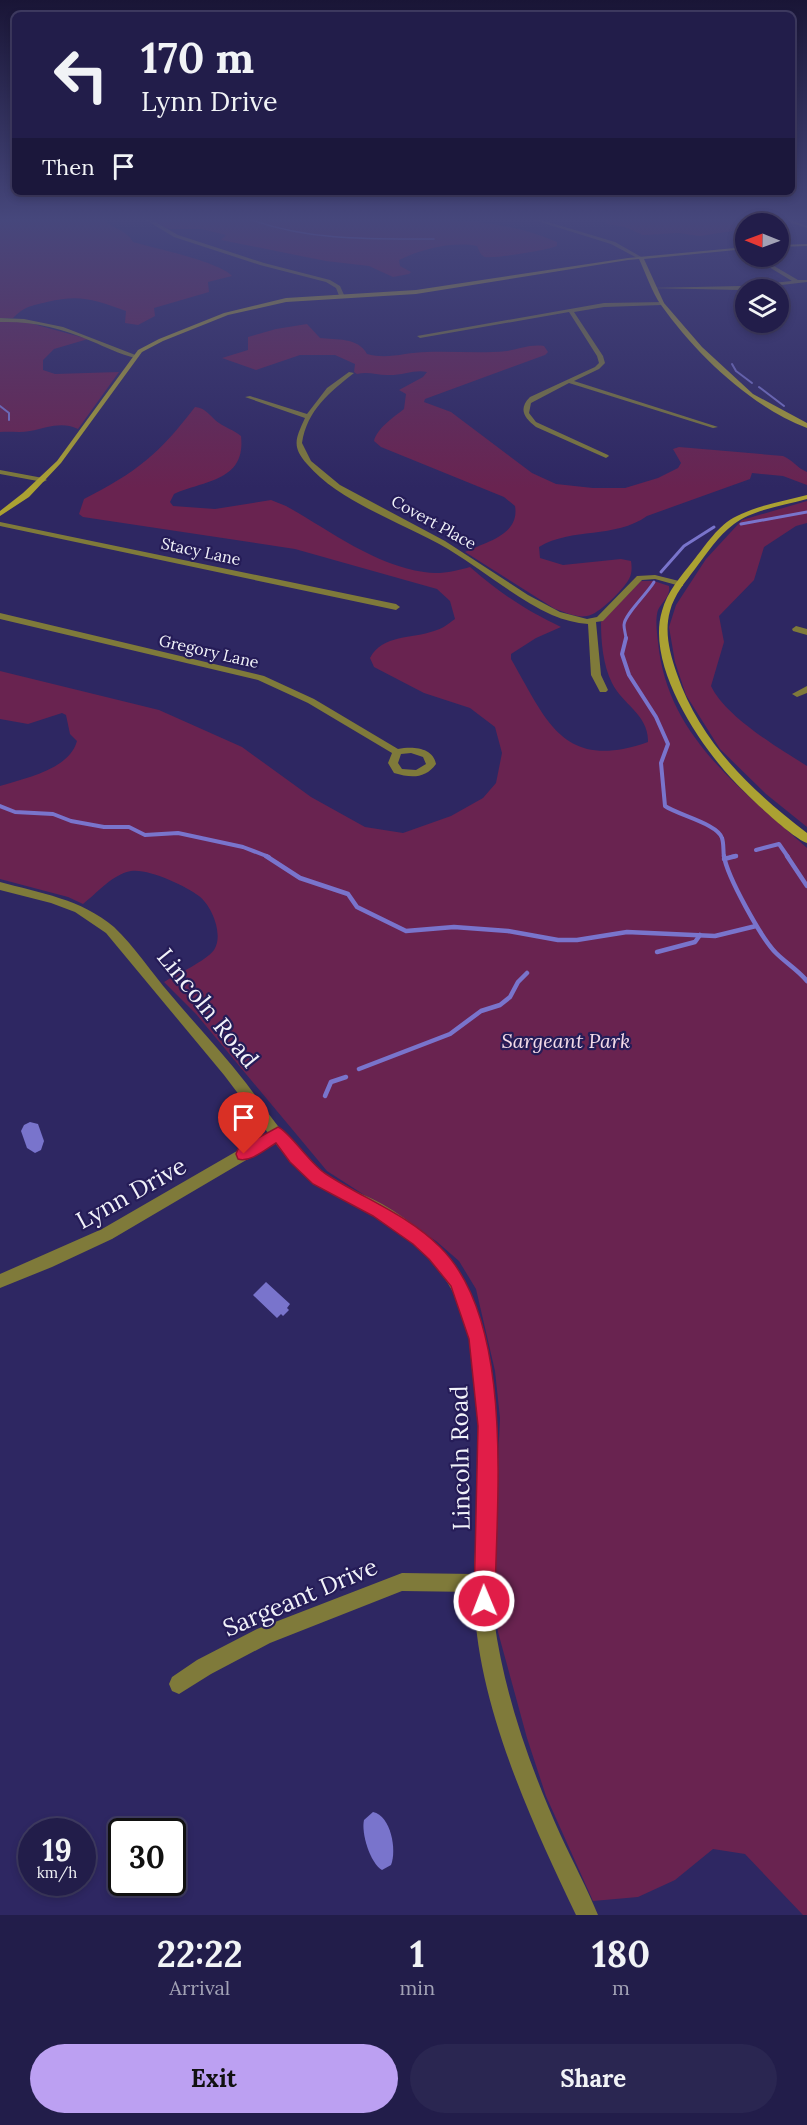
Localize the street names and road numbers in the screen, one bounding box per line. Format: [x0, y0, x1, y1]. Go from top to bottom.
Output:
street label: Covert Place [388, 490, 480, 554]
street label: Stacy Lane [159, 533, 243, 569]
street label: Gregory Lane [157, 630, 261, 672]
street label: Lincoln Road [150, 942, 266, 1074]
street label: Lynn Drive [70, 1150, 192, 1236]
street label: Lincoln Road [443, 1385, 477, 1531]
street label: Sargeant Drive [218, 1551, 382, 1643]

